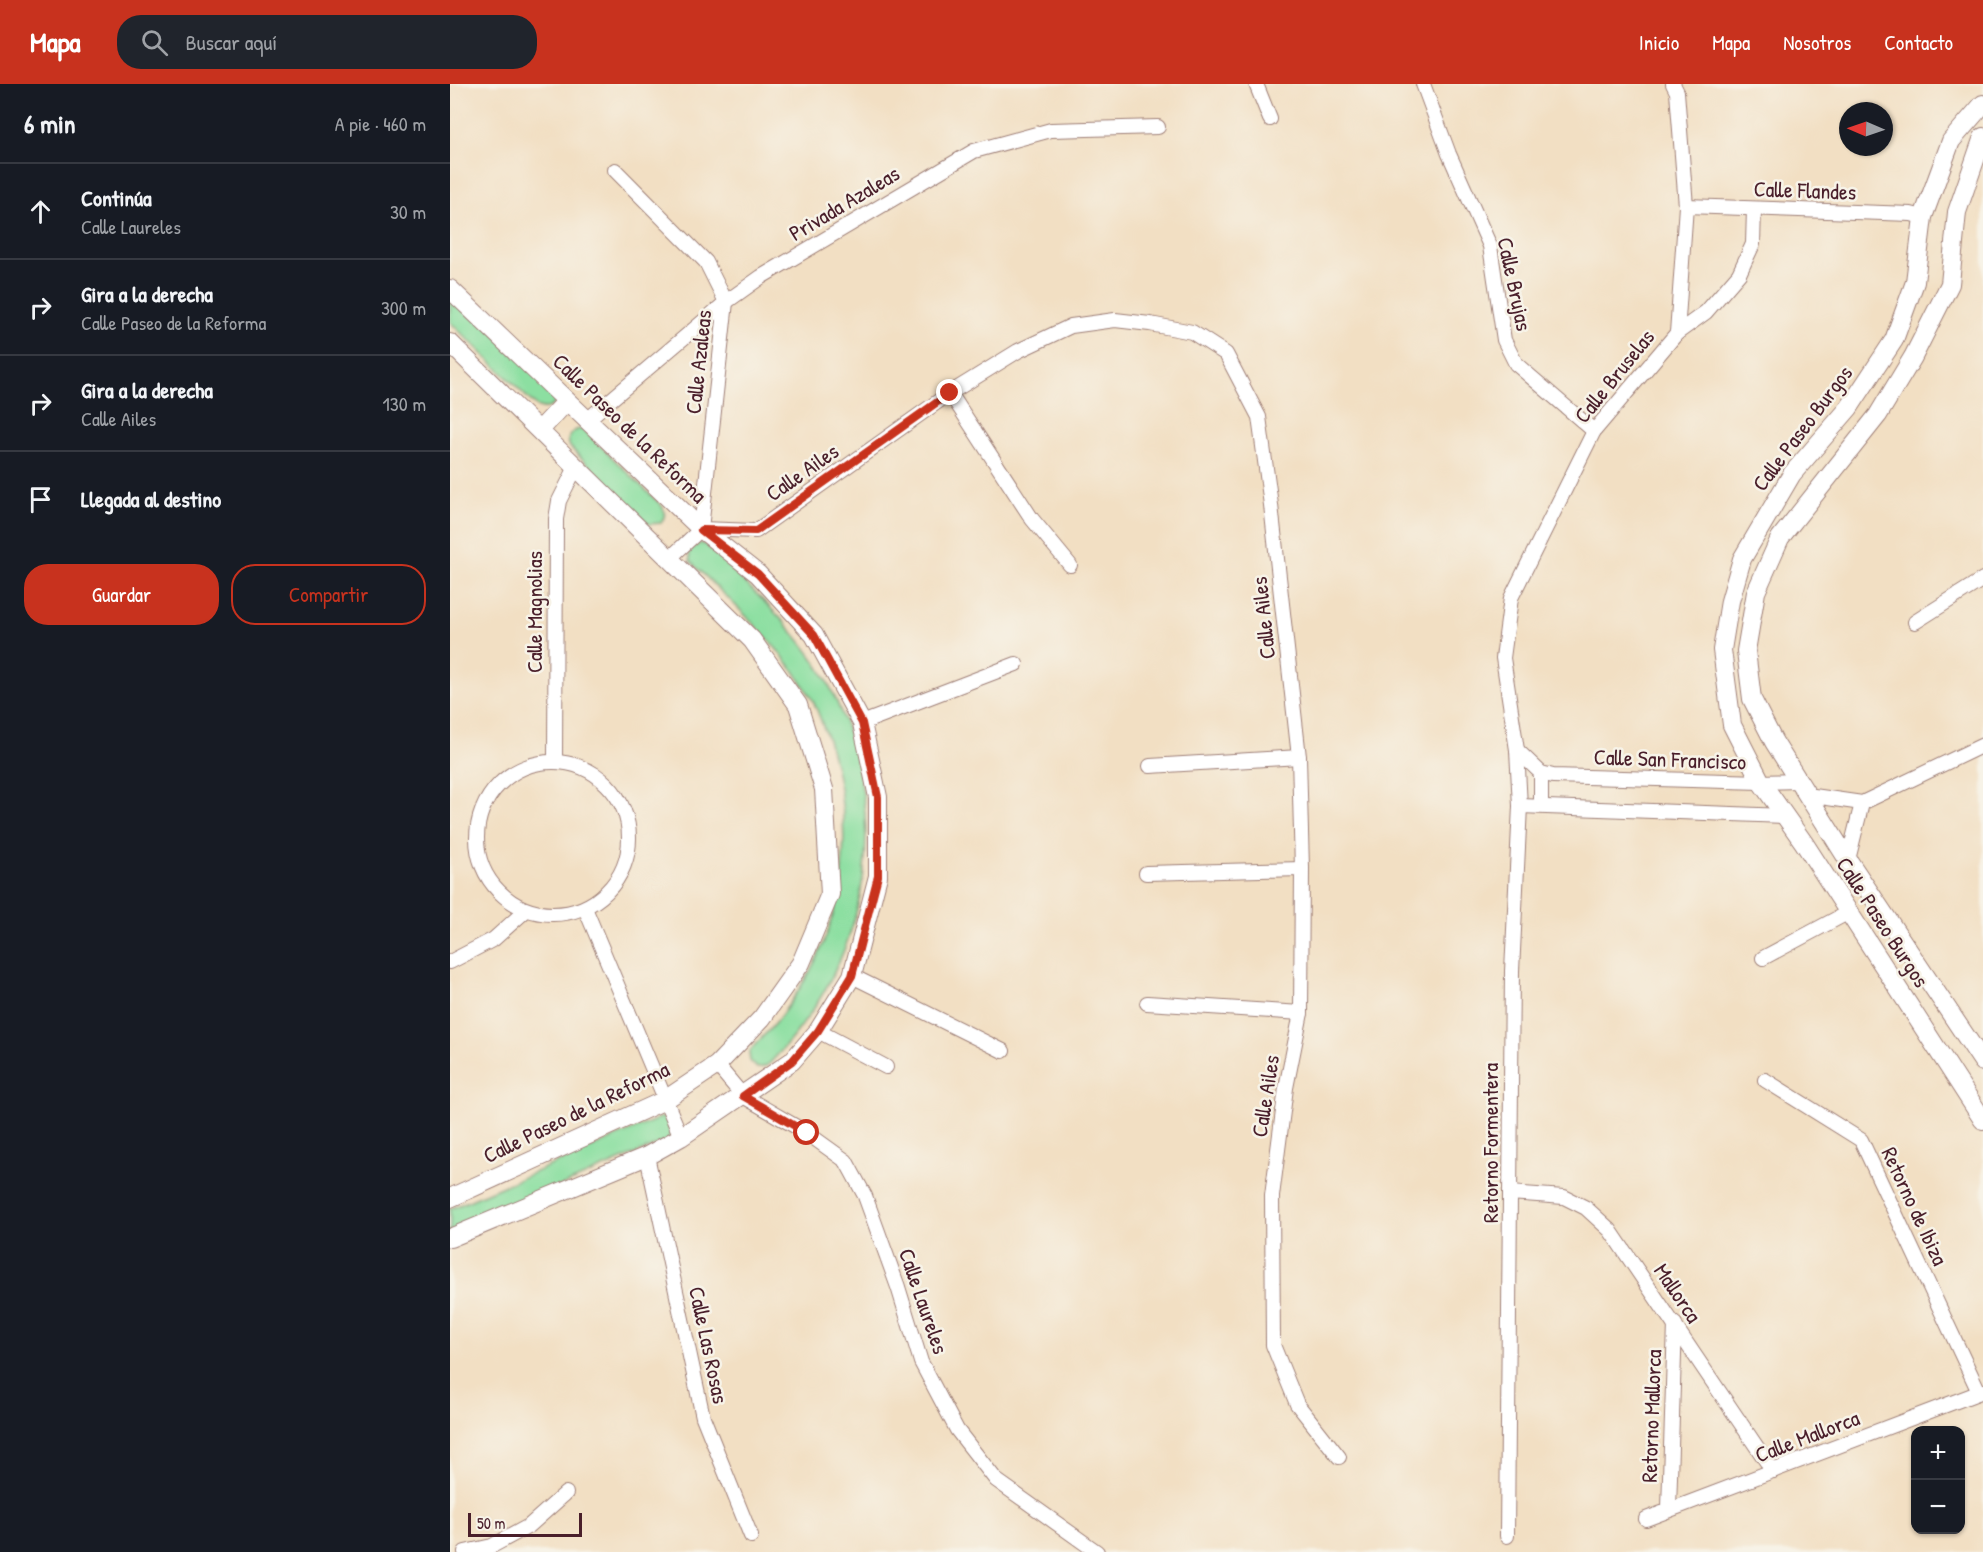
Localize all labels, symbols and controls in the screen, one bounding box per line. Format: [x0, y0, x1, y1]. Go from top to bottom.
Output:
search box [117, 15, 537, 69]
text: Mapa [30, 23, 81, 61]
icon: search [138, 26, 171, 59]
text: Buscar aquí [186, 27, 277, 57]
text: Inicio [1639, 28, 1679, 57]
text: Mapa [1712, 28, 1750, 57]
text: Nosotros [1783, 28, 1851, 57]
text: Contacto [1884, 28, 1953, 57]
north arrow [1839, 102, 1893, 156]
text: 6 min [24, 106, 76, 141]
text: A pie · 460 m [335, 110, 426, 137]
street label: Privada Azaleas [783, 158, 905, 248]
street label: Calle Flandes [1753, 173, 1857, 207]
text: Continúa [81, 183, 152, 213]
icon: ahead [24, 195, 57, 228]
text: 30 m [390, 198, 426, 225]
text: Calle Laureles [81, 213, 181, 240]
street label: Calle Brujas [1490, 235, 1540, 333]
text: Gira a la derecha [81, 279, 213, 309]
icon: right [24, 291, 57, 324]
text: 300 m [381, 294, 426, 321]
street label: Calle Azaleas [678, 308, 718, 416]
text: Calle Paseo de la Reforma [81, 309, 266, 336]
street label: Calle Bruselas [1567, 323, 1661, 429]
street label: Calle Paseo de la Reforma [546, 346, 714, 510]
street label: Calle Paseo Burgos [1745, 359, 1859, 497]
text: Gira a la derecha [81, 375, 213, 405]
route end [936, 379, 962, 405]
icon: right [24, 387, 57, 420]
text: 130 m [383, 390, 426, 417]
text: Calle Ailes [81, 405, 156, 432]
street label: Calle Ailes [760, 436, 844, 508]
icon: arrive [24, 483, 57, 516]
text: Llegada al destino [81, 484, 221, 514]
street label: Calle Magnolias [519, 551, 549, 673]
button: Guardar [24, 564, 219, 625]
button: Compartir [231, 564, 426, 625]
street label: Calle Ailes [1244, 575, 1282, 661]
street label: Calle San Francisco [1593, 741, 1747, 777]
street label: Calle Paseo Burgos [1830, 851, 1936, 993]
street label: Calle Ailes [1244, 1053, 1286, 1139]
street label: Calle Paseo de la Reforma [478, 1054, 675, 1170]
street label: Retorno Formentera [1475, 1063, 1505, 1223]
route start [793, 1119, 819, 1145]
street label: Retorno de Ibiza [1875, 1142, 1956, 1270]
street label: Calle Laureles [892, 1244, 956, 1358]
street label: Mallorca [1647, 1257, 1709, 1329]
street label: Calle Las Rosas [682, 1284, 736, 1406]
street label: Retorno Mallorca [1634, 1349, 1668, 1483]
street label: Calle Mallorca [1750, 1402, 1864, 1470]
map controls [1911, 1426, 1965, 1534]
button: + [1911, 1426, 1965, 1480]
button: − [1911, 1480, 1965, 1534]
scale bar [468, 1510, 582, 1538]
text: 50 m [477, 1512, 506, 1534]

